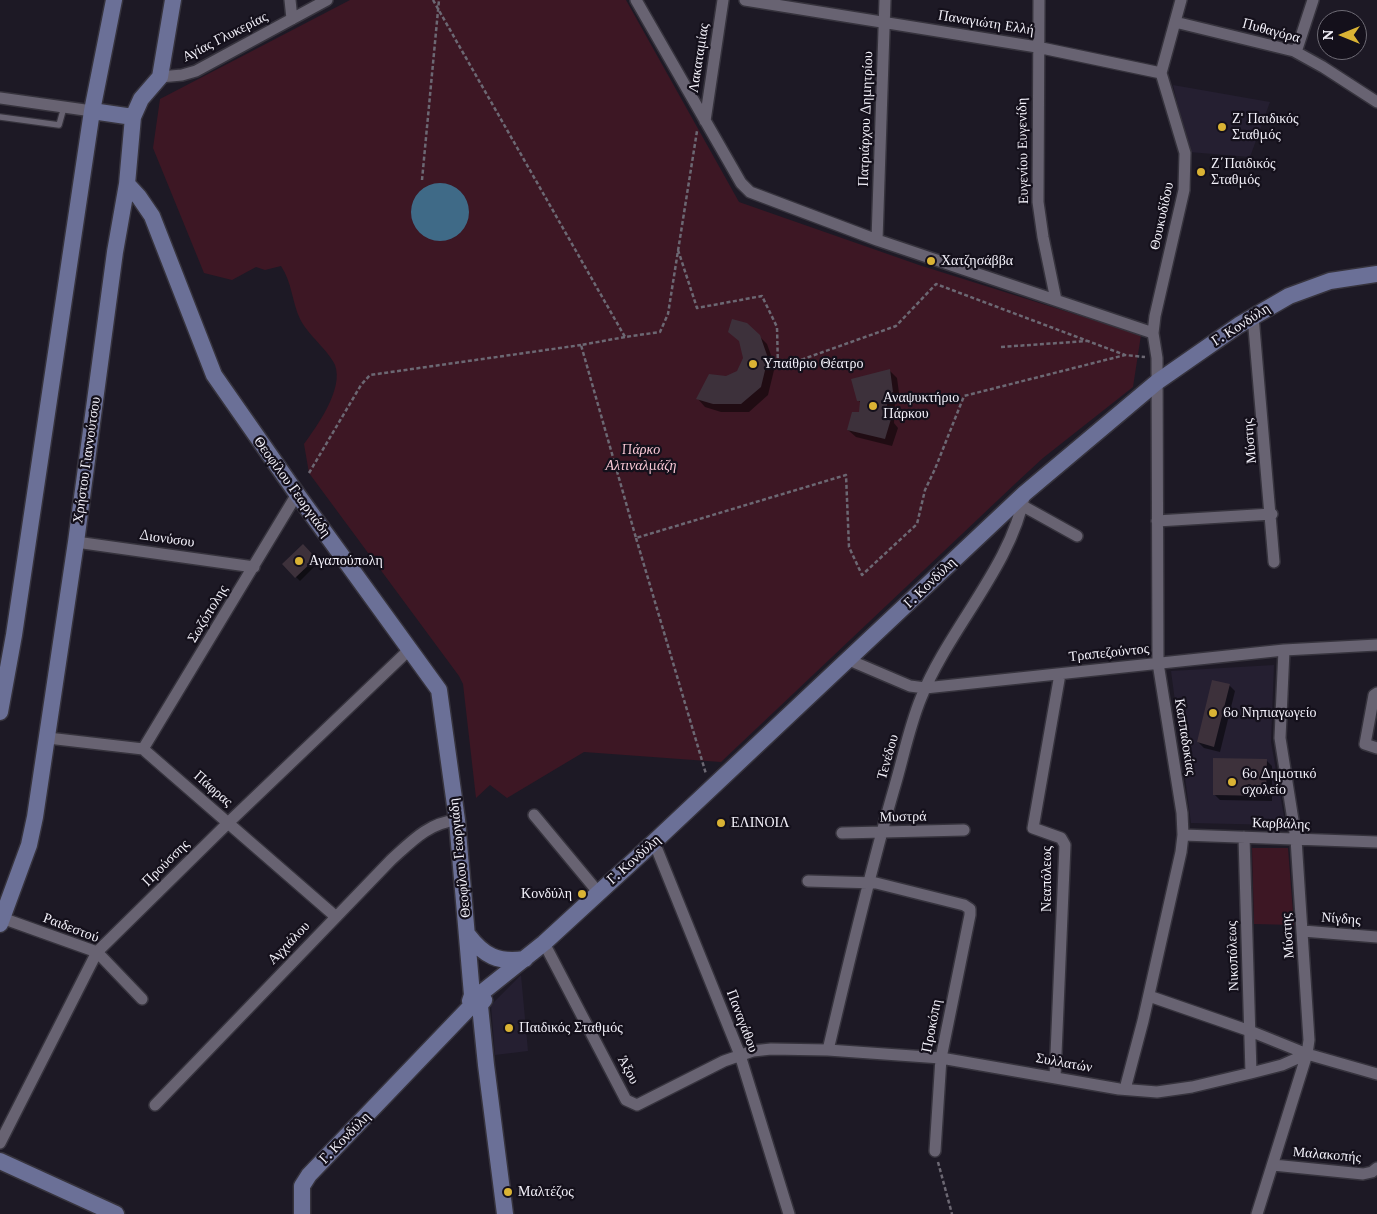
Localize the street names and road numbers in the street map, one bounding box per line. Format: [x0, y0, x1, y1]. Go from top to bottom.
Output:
street label: Παναγιώτη Ελλή [937, 7, 1035, 39]
street label: Αγίας Γλυκερίας [180, 8, 270, 66]
street label: Πυθαγόρα [1240, 15, 1302, 47]
street label: Λακαταμίας [685, 22, 713, 94]
street label: Πατριάρχου Δημητρίου [855, 51, 877, 187]
street label: Ευγενίου Ευγενίδη [1014, 98, 1032, 204]
street label: Θουκυδίδου [1147, 181, 1177, 251]
street label: Γ. Κονδύλη [1209, 300, 1273, 350]
street label: Χρήστου Γιαννούτσου [70, 396, 104, 524]
street label: Μύστης [1240, 418, 1260, 464]
street label: Θεοφίλου Γεωργιάδη [250, 433, 334, 541]
street label: Διονύσου [138, 527, 196, 551]
street label: Γ. Κονδύλη [901, 554, 959, 612]
street label: Σωζόπολης [184, 582, 232, 646]
street label: Τραπεζούντος [1068, 640, 1150, 666]
street label: Καππαδοκίας [1171, 697, 1199, 777]
street label: Τενέδου [874, 732, 902, 782]
street label: Πάφρας [190, 768, 236, 810]
street label: Θεοφίλου Γεωργιάδη [445, 797, 475, 919]
street label: Μυστρά [879, 808, 927, 826]
street label: Καρβάλης [1252, 815, 1310, 833]
street label: Γ. Κονδύλη [604, 832, 664, 888]
street label: Προύσσης [139, 836, 193, 890]
street label: Νεαπόλεως [1039, 846, 1055, 912]
street label: Νίγδης [1321, 909, 1361, 929]
street label: Ραιδεστού [41, 910, 101, 946]
street label: Μύστης [1278, 913, 1298, 959]
street label: Αγχιάλου [264, 918, 314, 968]
street label: Νικοπόλεως [1223, 921, 1243, 991]
street label: Παναγάθου [722, 987, 762, 1055]
street label: Προκόπη [919, 998, 945, 1054]
street label: Συλλατών [1034, 1050, 1094, 1076]
street label: Άξου [614, 1053, 642, 1087]
street label: Γ. Κονδύλη [316, 1109, 374, 1167]
street label: Μαλακοπής [1292, 1144, 1362, 1166]

